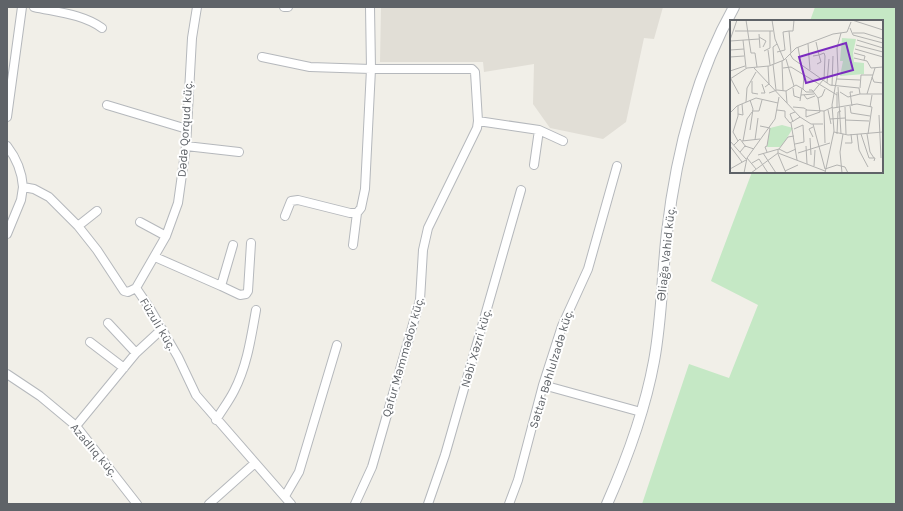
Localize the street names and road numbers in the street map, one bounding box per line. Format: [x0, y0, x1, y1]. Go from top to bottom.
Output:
street label: Dədə Qorqud küç. [175, 80, 195, 178]
street label: Əliağa Vahid küç. [654, 206, 678, 302]
street label: Füzuli küç. [137, 295, 179, 353]
street label: Qafur Məmmədov küç. [379, 296, 427, 418]
street label: Nəbi Xəzri küç. [458, 307, 494, 389]
street label: Səttar Bəhlulzadə küç. [526, 308, 576, 430]
street label: Azadlıq küç. [68, 420, 120, 480]

